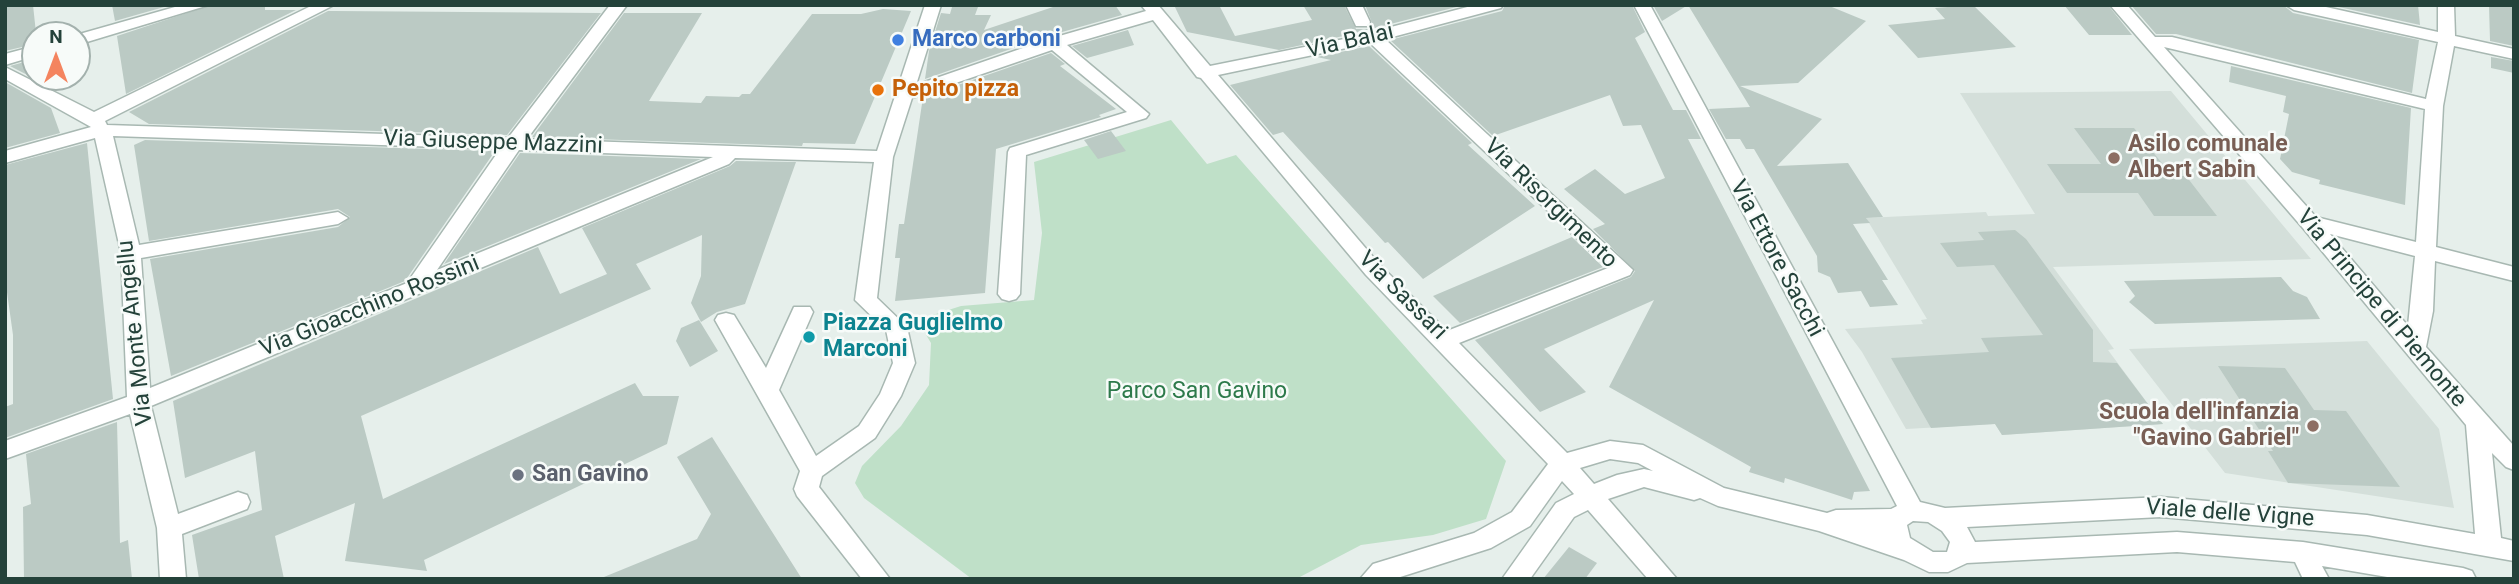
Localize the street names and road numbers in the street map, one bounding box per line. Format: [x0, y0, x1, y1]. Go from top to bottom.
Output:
street label: Via Balai [1304, 19, 1396, 65]
street label: Via Giuseppe Mazzini [383, 125, 603, 161]
street label: Via Risorgimento [1478, 133, 1622, 275]
street label: Via Ettore Sacchi [1723, 176, 1829, 342]
street label: Via Principe di Piemonte [2290, 204, 2472, 414]
street label: Via Monte Angellu [113, 239, 159, 427]
street label: Via Sassari [1352, 246, 1452, 346]
street label: Via Gioacchino Rossini [256, 250, 484, 364]
street label: Viale delle Vigne [2145, 494, 2315, 534]

